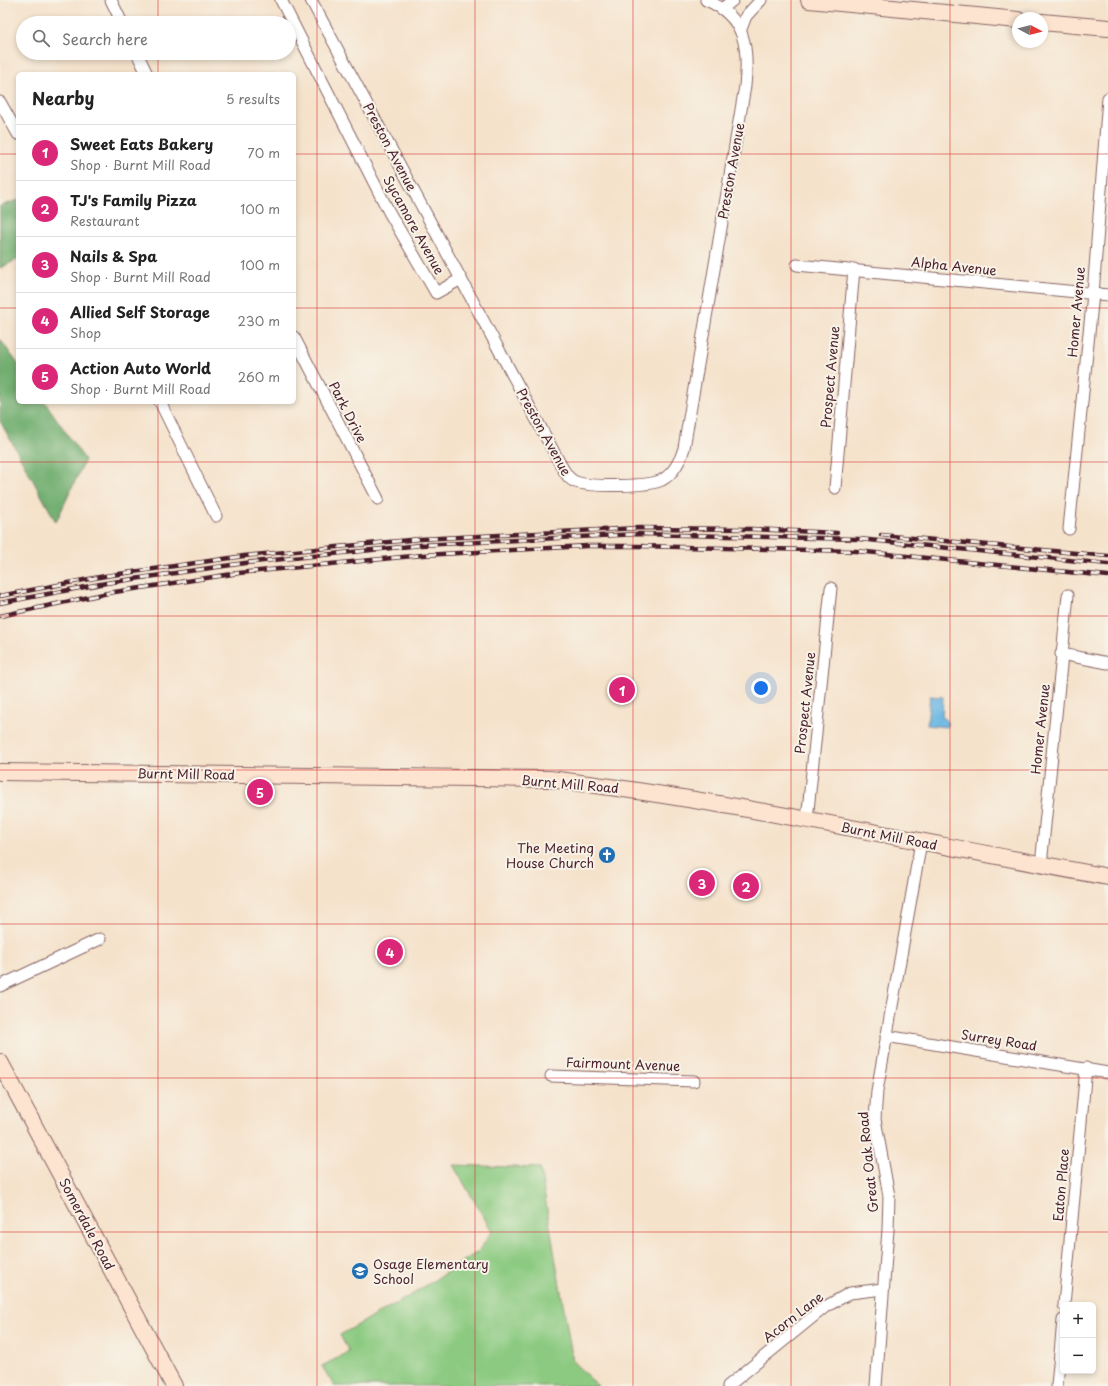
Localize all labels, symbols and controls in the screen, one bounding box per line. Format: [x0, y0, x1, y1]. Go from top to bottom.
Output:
north arrow [1012, 12, 1048, 48]
search box [16, 16, 296, 60]
icon: search [30, 27, 52, 49]
text: Search here [62, 27, 148, 50]
text: Nearby [32, 85, 94, 111]
text: 5 results [226, 89, 280, 108]
street label: Preston Avenue [359, 99, 422, 194]
street label: Preston Avenue [713, 121, 748, 221]
text: Sweet Eats Bakery [70, 132, 213, 155]
text: 1 [42, 143, 48, 162]
text: 70 m [247, 143, 280, 162]
text: Shop · Burnt Mill Road [70, 155, 211, 174]
street label: Sycamore Avenue [379, 172, 450, 278]
text: TJ's Family Pizza [70, 188, 197, 211]
text: 2 [40, 199, 50, 218]
text: 100 m [240, 199, 280, 218]
text: Restaurant [70, 211, 140, 230]
text: Nails & Spa [70, 244, 158, 267]
street label: Alpha Avenue [910, 252, 998, 279]
text: 3 [41, 255, 49, 274]
text: 100 m [240, 255, 280, 274]
street label: Homer Avenue [1062, 266, 1089, 358]
text: Shop · Burnt Mill Road [70, 267, 211, 286]
text: Allied Self Storage [70, 300, 210, 323]
text: 4 [41, 311, 49, 330]
text: 230 m [238, 311, 280, 330]
text: Shop [70, 323, 101, 342]
street label: Prospect Avenue [816, 325, 843, 429]
text: Action Auto World [70, 356, 211, 379]
text: 5 [41, 367, 49, 386]
text: 260 m [238, 367, 280, 386]
street label: Park Drive [325, 378, 372, 446]
text: Shop · Burnt Mill Road [70, 379, 211, 398]
street label: Preston Avenue [513, 385, 576, 479]
street label: Prospect Avenue [790, 651, 819, 755]
pin: 1 [609, 675, 635, 705]
your location [751, 678, 771, 698]
street label: Homer Avenue [1025, 683, 1054, 775]
street label: Burnt Mill Road [137, 763, 235, 784]
street label: Burnt Mill Road [520, 770, 620, 797]
pin: 5 [247, 777, 273, 807]
street label: Burnt Mill Road [839, 817, 939, 854]
place label: The Meeting House Church [506, 838, 594, 872]
church icon: The Meeting House Church [597, 845, 617, 865]
pin: 3 [689, 868, 715, 898]
pin: 2 [733, 871, 759, 901]
pin: 4 [377, 937, 403, 967]
street label: Surrey Road [960, 1024, 1038, 1055]
street label: Fairmount Avenue [566, 1052, 681, 1075]
street label: Great Oak Road [853, 1111, 882, 1214]
street label: Eaton Place [1048, 1148, 1073, 1222]
street label: Somerdale Road [55, 1174, 120, 1273]
place label: Osage Elementary School [373, 1254, 489, 1288]
school or university icon: Osage Elementary School [350, 1261, 370, 1281]
street label: Acorn Lane [758, 1287, 827, 1346]
map controls [1060, 1302, 1096, 1374]
button: + [1060, 1302, 1096, 1338]
button: − [1060, 1338, 1096, 1374]

